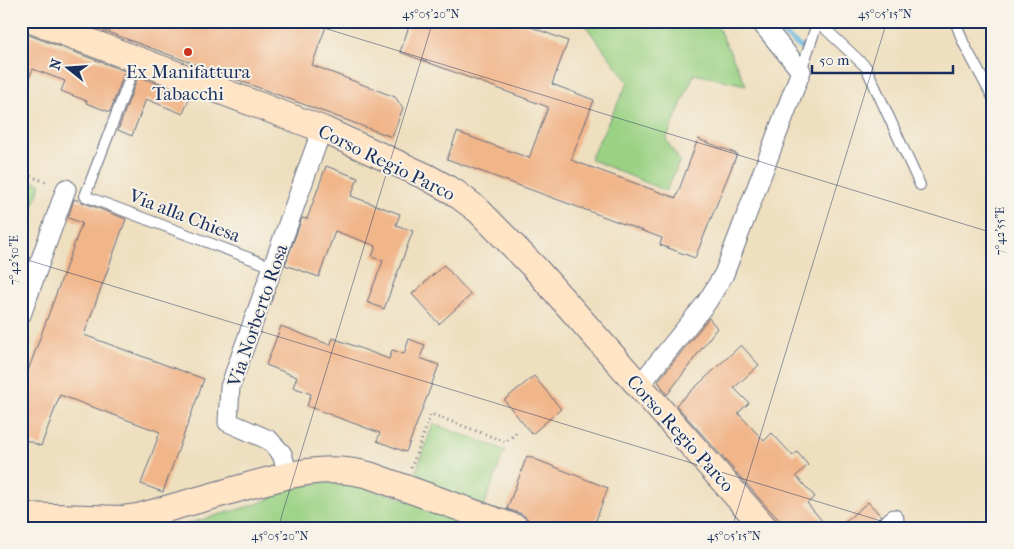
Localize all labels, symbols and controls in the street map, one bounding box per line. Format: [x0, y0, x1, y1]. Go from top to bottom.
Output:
text: 45°05'20"N [402, 7, 460, 21]
text: 45°05'15"N [858, 7, 912, 21]
north arrow [42, 42, 92, 92]
scale bar [812, 42, 953, 74]
marker: Ex Manifattura Tabacchi [182, 46, 194, 58]
text: 50 m [819, 51, 850, 69]
text: N [46, 56, 66, 72]
place label: Ex Manifattura Tabacchi [126, 61, 251, 105]
street label: Corso Regio Parco [315, 120, 459, 206]
street label: Via alla Chiesa [125, 184, 243, 247]
text: 7°42'55"E [993, 207, 1007, 255]
text: 7°42'50"E [7, 235, 21, 285]
street label: Via Norberto Rosa [223, 241, 293, 391]
street label: Corso Regio Parco [622, 371, 739, 497]
text: 45°05'20"N [251, 529, 309, 543]
text: 45°05'15"N [707, 529, 761, 543]

